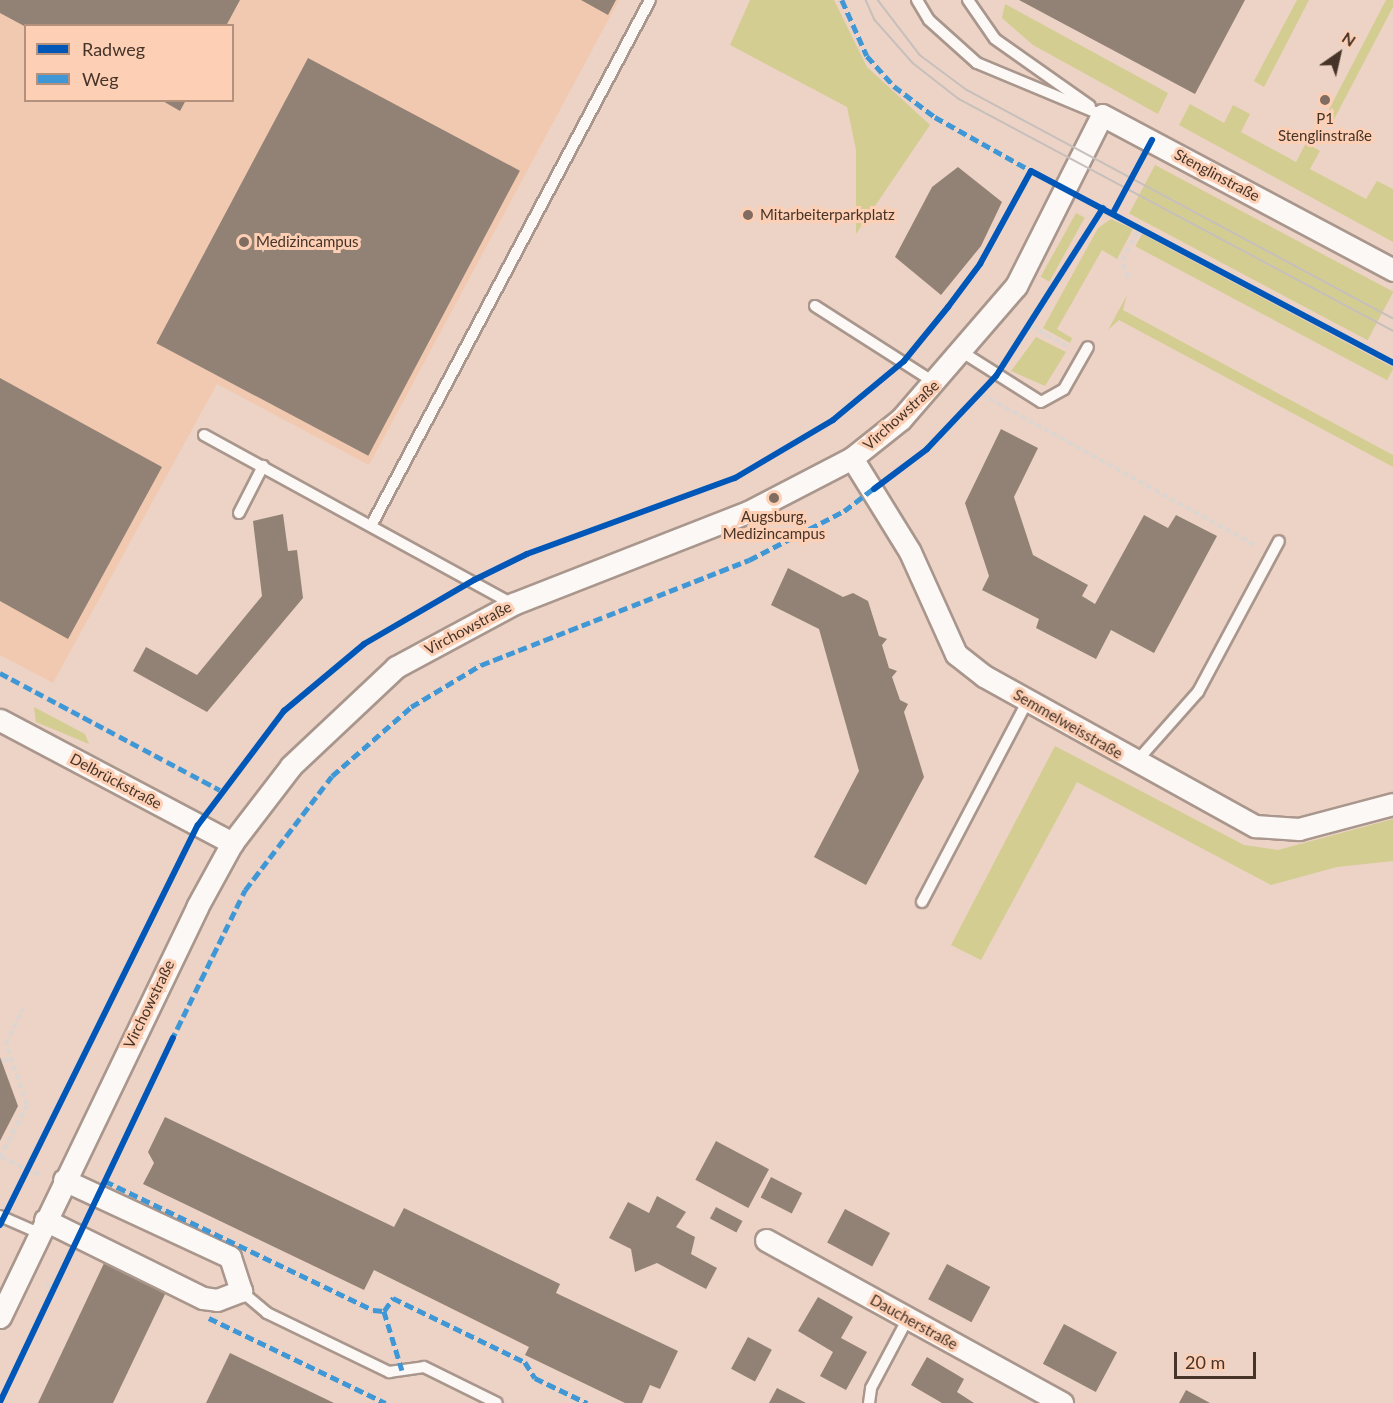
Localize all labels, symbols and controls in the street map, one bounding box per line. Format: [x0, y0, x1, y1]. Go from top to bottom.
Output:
legend [24, 24, 234, 102]
north arrow [1309, 24, 1369, 84]
text: N [1339, 27, 1360, 50]
text: Radweg [82, 38, 145, 60]
text: Weg [82, 68, 119, 90]
marker: P1 Stenglinstraße [1318, 93, 1332, 107]
place label: P1 Stenglinstraße [1278, 109, 1372, 144]
street label: Stenglinstraße [1171, 145, 1263, 205]
place label: Mitarbeiterparkplatz [760, 206, 895, 224]
marker: Mitarbeiterparkplatz [741, 208, 755, 222]
place label: Medizincampus [256, 233, 359, 251]
marker: Medizincampus [237, 235, 251, 249]
street label: Virchowstraße [859, 376, 943, 454]
marker: Augsburg, Medizincampus [767, 491, 781, 505]
place label: Augsburg, Medizincampus [723, 507, 825, 542]
street label: Virchowstraße [421, 598, 515, 658]
street label: Semmelweisstraße [1010, 685, 1126, 763]
street label: Delbrückstraße [67, 749, 165, 813]
street label: Virchowstraße [120, 957, 178, 1051]
street label: Daucherstraße [867, 1291, 961, 1353]
scale bar [1177, 1340, 1260, 1378]
text: 20 m [1185, 1351, 1225, 1373]

